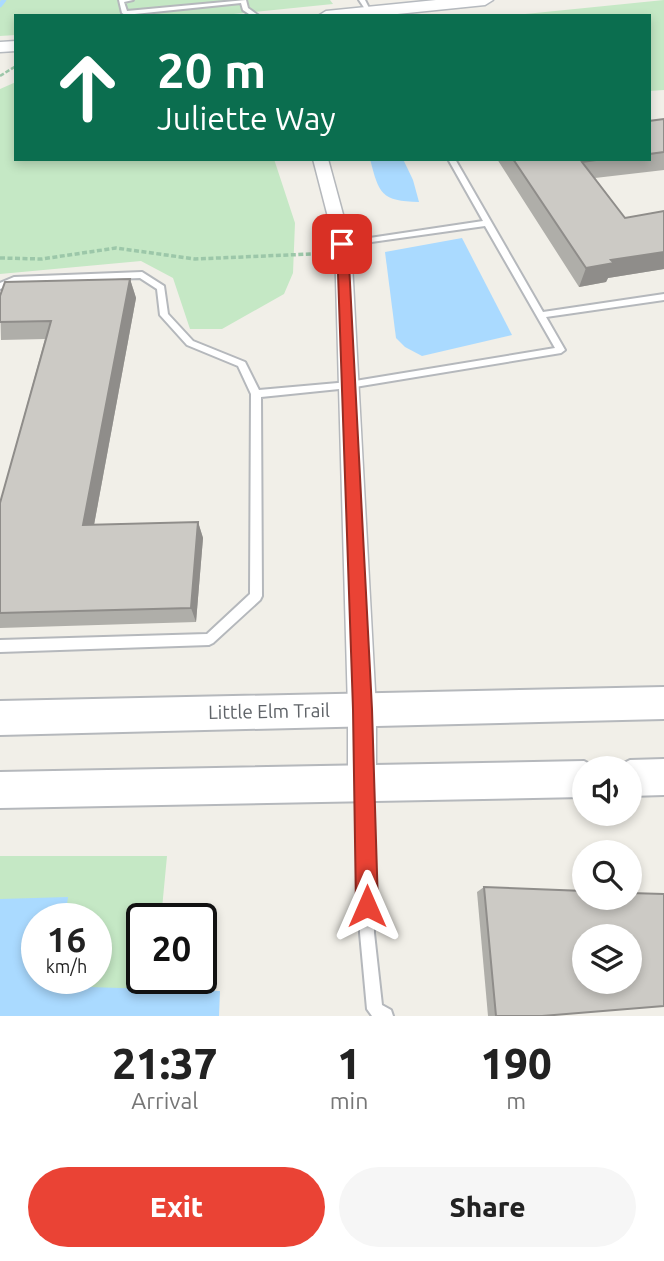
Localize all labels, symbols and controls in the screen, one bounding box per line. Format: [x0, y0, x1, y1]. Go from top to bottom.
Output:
icon: ahead [42, 42, 133, 133]
text: 20 m [157, 42, 266, 97]
text: Juliette Way [157, 100, 336, 136]
pin [312, 214, 372, 274]
icon: arrive [323, 225, 361, 263]
street label: Little Elm Trail [208, 699, 330, 723]
map controls [572, 756, 642, 994]
button: sound [572, 756, 642, 826]
button: search [572, 840, 642, 910]
position arrow [330, 869, 404, 943]
speed limit sign: 20 [126, 903, 217, 994]
text: 16 [47, 919, 86, 959]
button: layers [572, 924, 642, 994]
text: km/h [46, 956, 87, 976]
text: 21:37 [112, 1040, 217, 1087]
text: 1 [337, 1040, 361, 1087]
text: 190 [481, 1040, 552, 1087]
text: Arrival [131, 1088, 198, 1113]
text: min [330, 1088, 368, 1113]
text: m [506, 1088, 526, 1113]
button: Exit [28, 1167, 325, 1247]
button: Share [339, 1167, 636, 1247]

